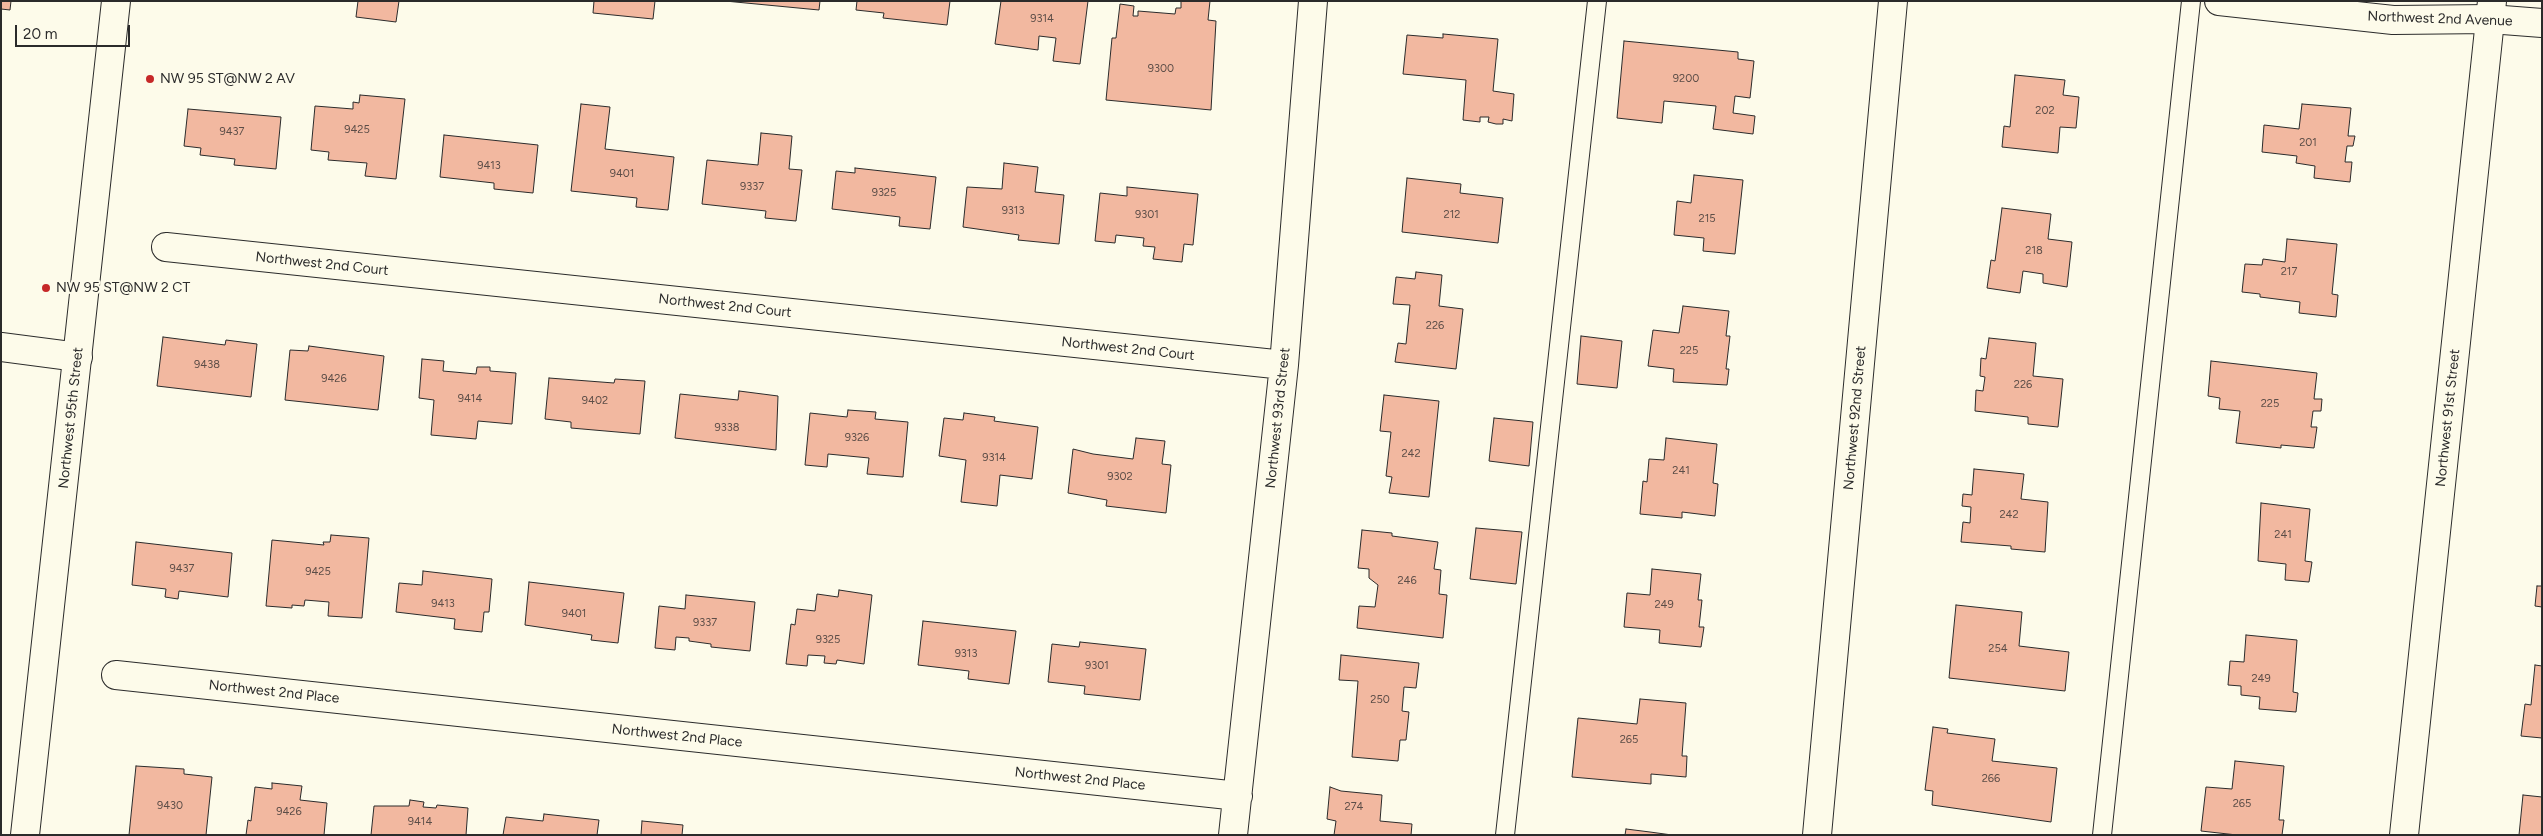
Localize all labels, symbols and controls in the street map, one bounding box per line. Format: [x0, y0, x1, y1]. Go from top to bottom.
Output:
street label: Northwest 2nd Avenue [2367, 8, 2513, 30]
house number: 9314 [1030, 12, 1054, 26]
scale bar [18, 15, 132, 47]
text: 20 m [23, 25, 57, 43]
house number: 9300 [1148, 62, 1174, 76]
place label: NW 95 ST@NW 2 AV [160, 71, 295, 87]
house number: 9200 [1673, 72, 1699, 86]
marker: NW 95 ST@NW 2 AV [144, 73, 156, 85]
house number: 202 [2035, 104, 2055, 118]
house number: 9425 [344, 123, 370, 137]
house number: 9437 [220, 125, 244, 139]
house number: 201 [2299, 136, 2317, 150]
house number: 9413 [477, 159, 501, 173]
house number: 9401 [610, 167, 634, 181]
house number: 9337 [740, 180, 764, 194]
house number: 9325 [872, 186, 896, 200]
house number: 9313 [1002, 204, 1024, 218]
house number: 9301 [1135, 208, 1159, 222]
house number: 212 [1444, 208, 1460, 222]
house number: 215 [1698, 212, 1716, 226]
house number: 218 [2025, 244, 2043, 258]
street label: Northwest 2nd Court [255, 249, 389, 279]
house number: 217 [2281, 265, 2297, 279]
place label: NW 95 ST@NW 2 CT [56, 280, 190, 296]
marker: NW 95 ST@NW 2 CT [40, 282, 52, 294]
street label: Northwest 2nd Court [658, 291, 792, 321]
house number: 226 [1426, 319, 1444, 333]
street label: Northwest 2nd Court [1061, 334, 1195, 364]
house number: 225 [1680, 344, 1698, 358]
street label: Northwest 92nd Street [1840, 345, 1870, 491]
street label: Northwest 95th Street [55, 346, 87, 490]
street label: Northwest 93rd Street [1262, 347, 1294, 489]
street label: Northwest 91st Street [2432, 348, 2464, 488]
house number: 9438 [194, 358, 220, 372]
house number: 9426 [321, 372, 347, 386]
house number: 226 [2014, 378, 2032, 392]
house number: 9414 [458, 392, 482, 406]
house number: 9402 [582, 394, 608, 408]
house number: 225 [2261, 397, 2279, 411]
house number: 9338 [715, 421, 739, 435]
house number: 9326 [845, 431, 869, 445]
house number: 242 [1401, 447, 1421, 461]
house number: 9314 [982, 451, 1006, 465]
house number: 241 [1672, 464, 1690, 478]
house number: 9302 [1107, 470, 1133, 484]
house number: 242 [1999, 508, 2019, 522]
house number: 241 [2274, 528, 2292, 542]
house number: 9437 [170, 562, 194, 576]
house number: 9425 [305, 565, 331, 579]
house number: 246 [1397, 574, 1417, 588]
house number: 9413 [431, 597, 455, 611]
house number: 249 [1654, 598, 1674, 612]
house number: 9401 [562, 607, 586, 621]
house number: 9337 [693, 616, 717, 630]
house number: 9325 [816, 633, 840, 647]
house number: 254 [1988, 642, 2008, 656]
house number: 9313 [955, 647, 977, 661]
house number: 9301 [1085, 659, 1109, 673]
house number: 249 [2251, 672, 2271, 686]
street label: Northwest 2nd Place [208, 677, 340, 707]
house number: 250 [1370, 693, 1390, 707]
street label: Northwest 2nd Place [611, 721, 743, 751]
house number: 265 [1620, 733, 1638, 747]
street label: Northwest 2nd Place [1014, 764, 1146, 794]
house number: 266 [1982, 772, 2000, 786]
house number: 265 [2233, 797, 2251, 811]
house number: 9430 [157, 799, 183, 813]
house number: 274 [1345, 800, 1363, 814]
house number: 9426 [276, 805, 302, 819]
house number: 9414 [408, 815, 432, 829]

